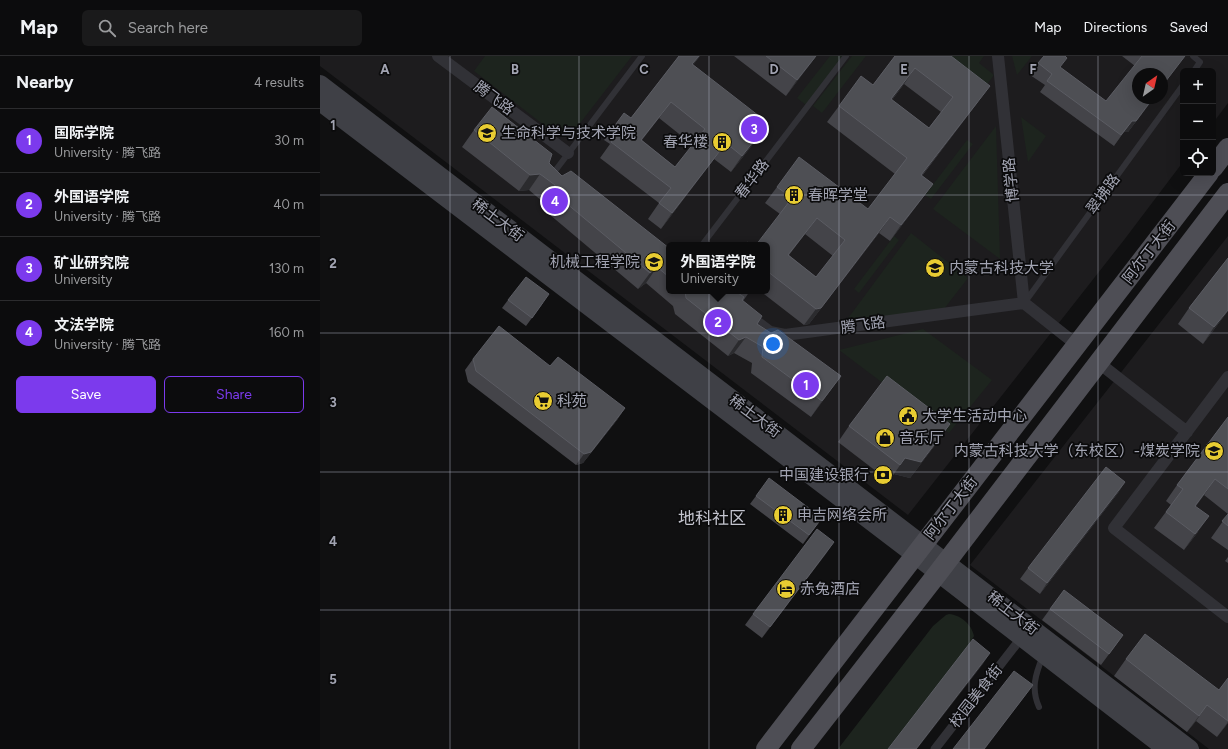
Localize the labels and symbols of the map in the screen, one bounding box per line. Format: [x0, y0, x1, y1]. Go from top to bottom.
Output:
text: A [380, 62, 390, 77]
text: B [511, 62, 519, 77]
text: C [639, 62, 649, 77]
text: D [769, 62, 779, 77]
text: E [900, 62, 908, 77]
text: F [1029, 62, 1037, 77]
north arrow [1132, 68, 1168, 104]
street label: 腾飞路 [471, 77, 517, 119]
pin: 3 [741, 114, 767, 144]
text: 1 [330, 118, 336, 133]
school or university icon: 生命科学与技术学院 [476, 122, 498, 144]
place label: 生命科学与技术学院 [501, 124, 636, 142]
building icon: 春华楼 [711, 131, 733, 153]
place label: 春华楼 [663, 133, 708, 151]
street label: 春华路 [731, 156, 773, 202]
street label: 博学路 [1000, 157, 1022, 203]
street label: 翠拂路 [1082, 171, 1124, 217]
building icon: 春晖学堂 [783, 184, 805, 206]
pin: 4 [542, 186, 568, 216]
place label: 春晖学堂 [808, 186, 868, 204]
street label: 稀土大街 [469, 195, 527, 245]
street label: 阿尔丁大街 [1119, 217, 1179, 287]
school or university icon: 机械工程学院 [643, 251, 665, 273]
place label: 机械工程学院 [550, 253, 640, 271]
text: 2 [329, 256, 337, 271]
school or university icon: 内蒙古科技大学 [924, 257, 946, 279]
place label: 内蒙古科技大学 [949, 259, 1054, 277]
pin: 2 [705, 307, 731, 337]
street label: 腾飞路 [839, 313, 887, 337]
your location [763, 334, 783, 354]
pin: 1 [793, 370, 819, 400]
supermarket icon: 科苑 [532, 390, 554, 412]
street label: 稀土大街 [726, 391, 784, 441]
place label: 科苑 [557, 392, 587, 410]
text: 3 [329, 395, 337, 410]
public building icon: 大学生活动中心 [897, 405, 919, 427]
place label: 大学生活动中心 [922, 407, 1027, 425]
shop icon: 音乐厅 [874, 427, 896, 449]
place label: 音乐厅 [899, 429, 944, 447]
school or university icon: 内蒙古科技大学（东校区）-煤炭学院 [1203, 440, 1225, 462]
place label: 内蒙古科技大学（东校区）-煤炭学院 [954, 442, 1200, 460]
bank icon: 中国建设银行 [872, 464, 894, 486]
place label: 中国建设银行 [779, 466, 869, 484]
street label: 阿尔丁大街 [921, 473, 981, 543]
building icon: 申吉网络会所 [772, 504, 794, 526]
place label: 申吉网络会所 [797, 506, 887, 524]
district label: 地科社区 [678, 508, 746, 528]
text: 4 [329, 534, 337, 549]
hotel icon: 赤兔酒店 [775, 578, 797, 600]
place label: 赤兔酒店 [800, 580, 860, 598]
street label: 稀土大街 [984, 587, 1042, 639]
street label: 校园美食街 [946, 661, 1006, 731]
text: 5 [329, 672, 337, 687]

